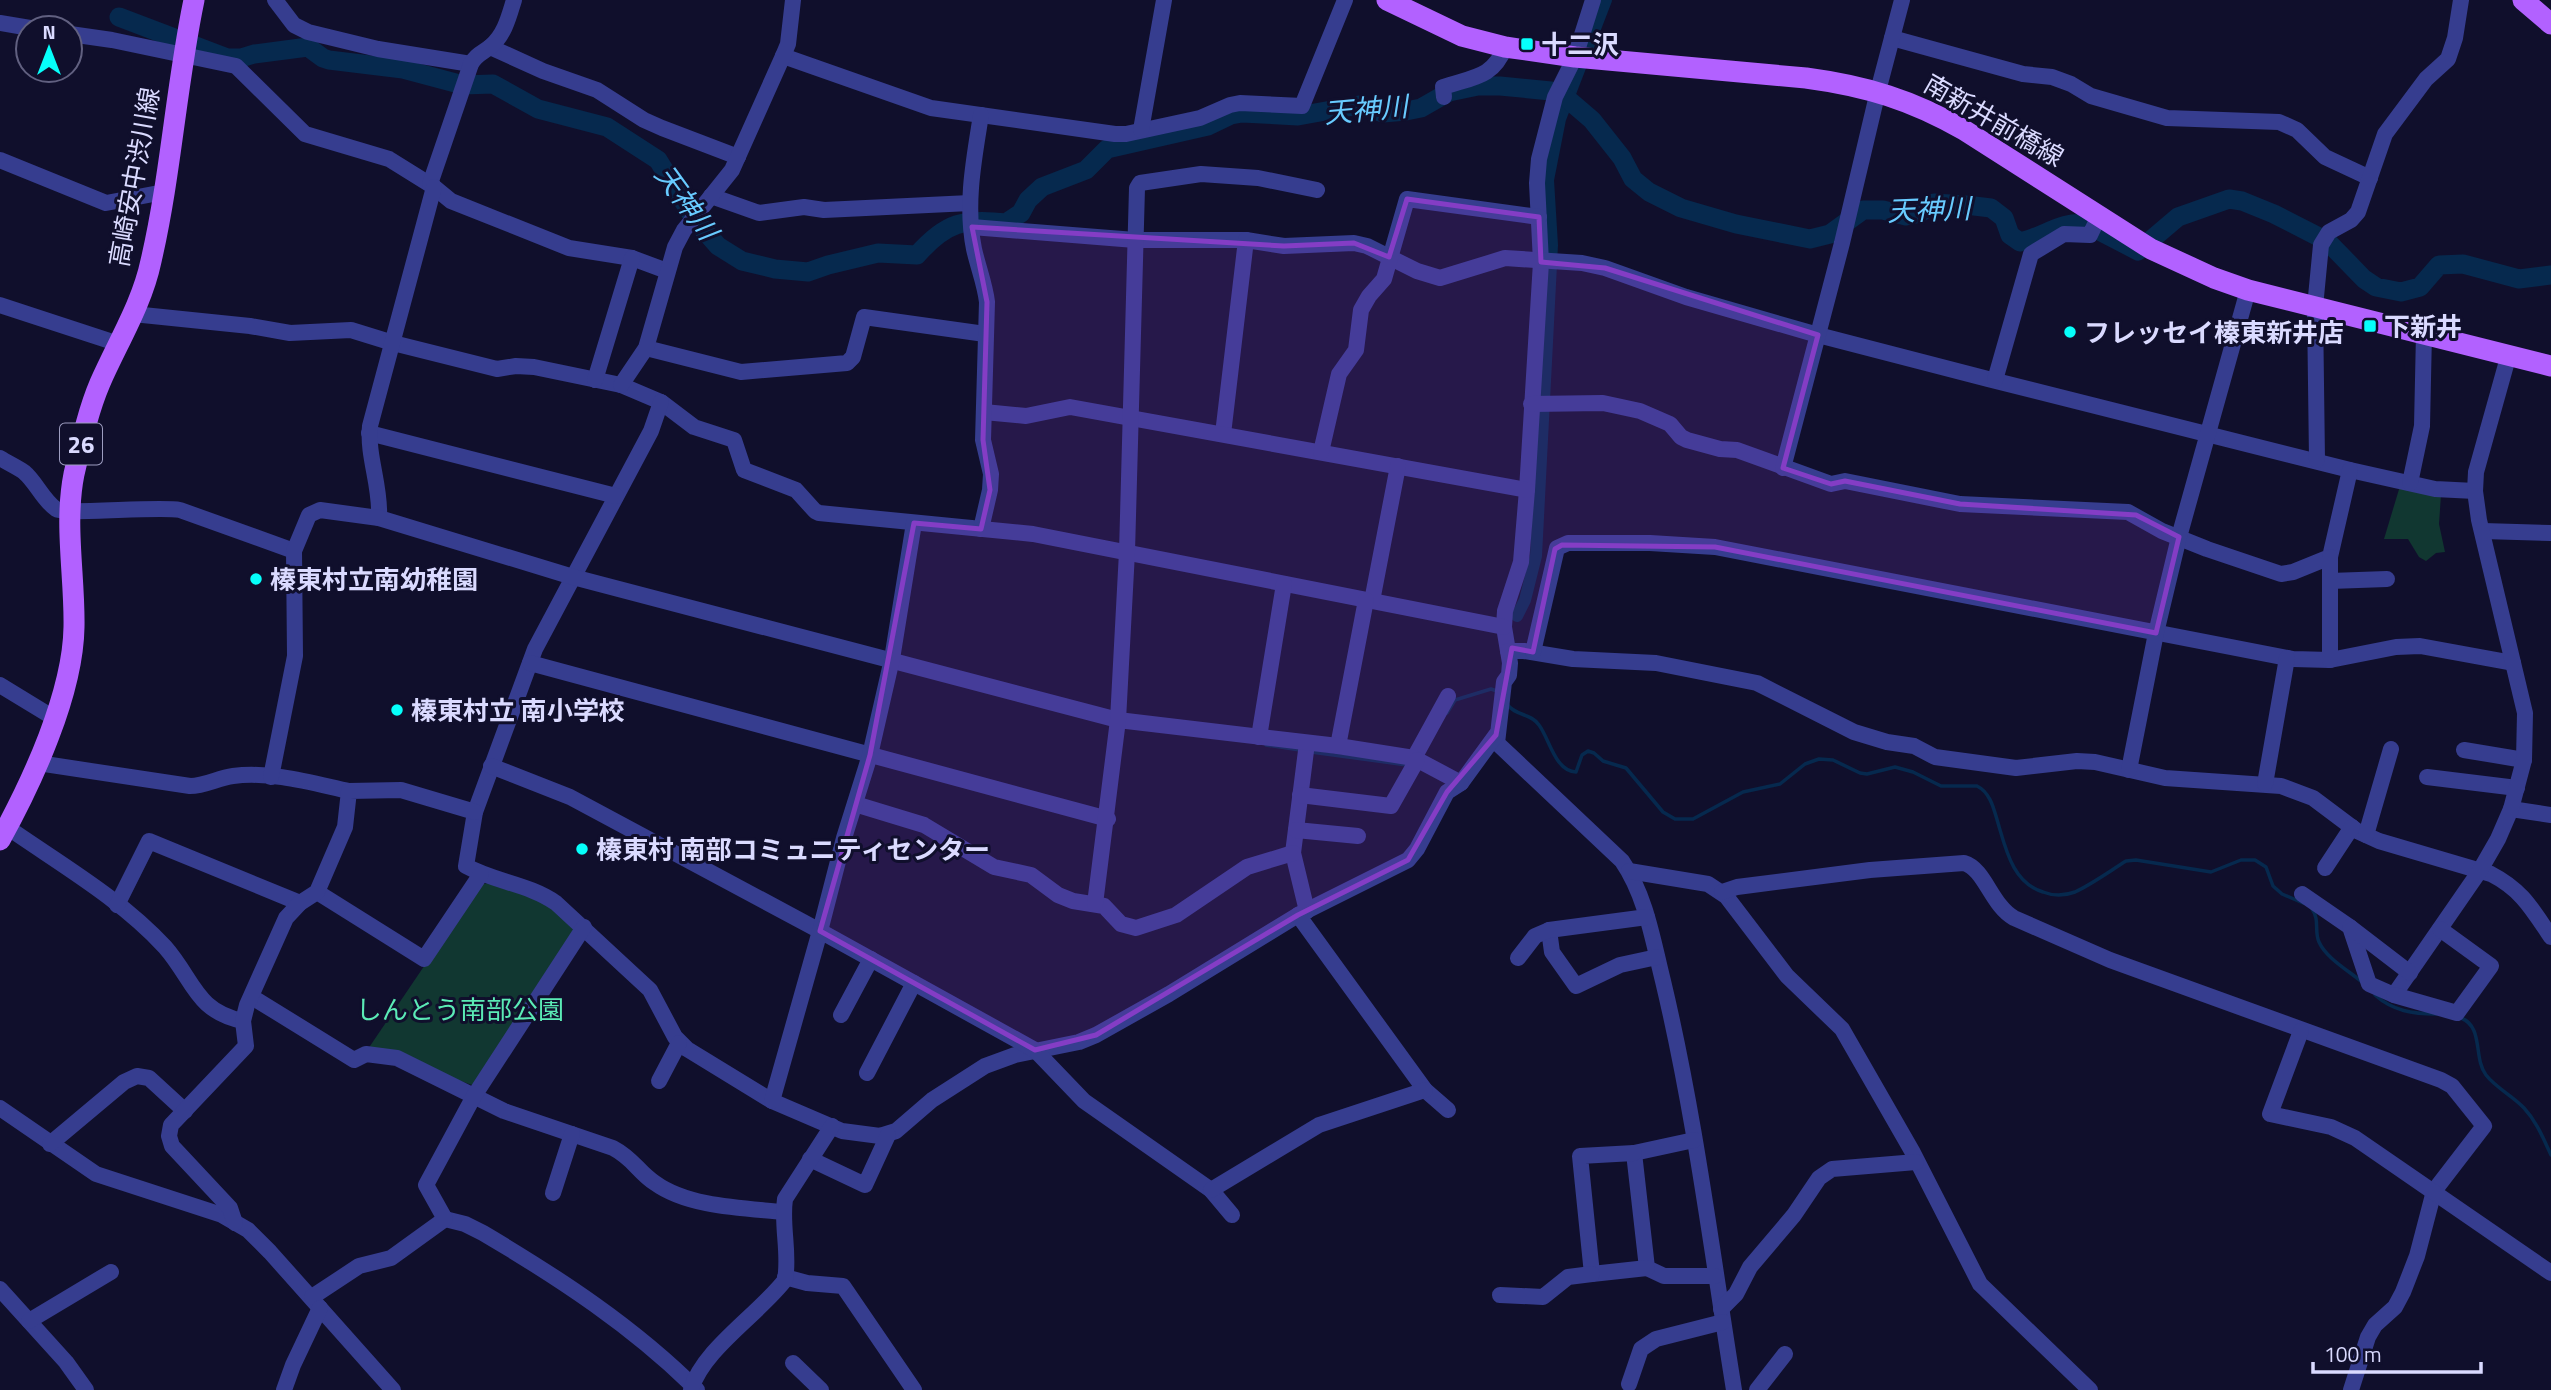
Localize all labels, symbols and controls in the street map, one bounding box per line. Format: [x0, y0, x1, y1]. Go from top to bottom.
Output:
north arrow [14, 14, 84, 84]
text: N [42, 17, 56, 46]
place label: 十二沢 [1541, 25, 1619, 64]
marker: 十二沢 [1519, 36, 1535, 52]
street label: 南新井前橋線 [1917, 64, 2071, 176]
street label: 高崎安中渋川線 [99, 84, 169, 270]
water label: 天神川 [1322, 84, 1413, 134]
water label: 天神川 [645, 155, 731, 251]
water label: 天神川 [1886, 186, 1975, 232]
place label: 下新井 [2384, 307, 2462, 346]
place label: フレッセイ榛東新井店 [2084, 313, 2344, 352]
marker: 下新井 [2362, 318, 2378, 334]
marker: フレッセイ榛東新井店 [2062, 324, 2078, 340]
road number: 26 [60, 424, 102, 464]
place label: 榛東村立南幼稚園 [270, 560, 478, 599]
marker: 榛東村立南幼稚園 [248, 571, 264, 587]
place label: 榛東村立 南小学校 [411, 691, 625, 730]
marker: 榛東村立 南小学校 [389, 702, 405, 718]
place label: 榛東村 南部コミュニティセンター [596, 830, 990, 869]
marker: 榛東村 南部コミュニティセンター [574, 841, 590, 857]
park label: しんとう南部公園 [356, 990, 564, 1029]
scale bar [2313, 1330, 2481, 1374]
text: 100 m [2324, 1338, 2381, 1370]

